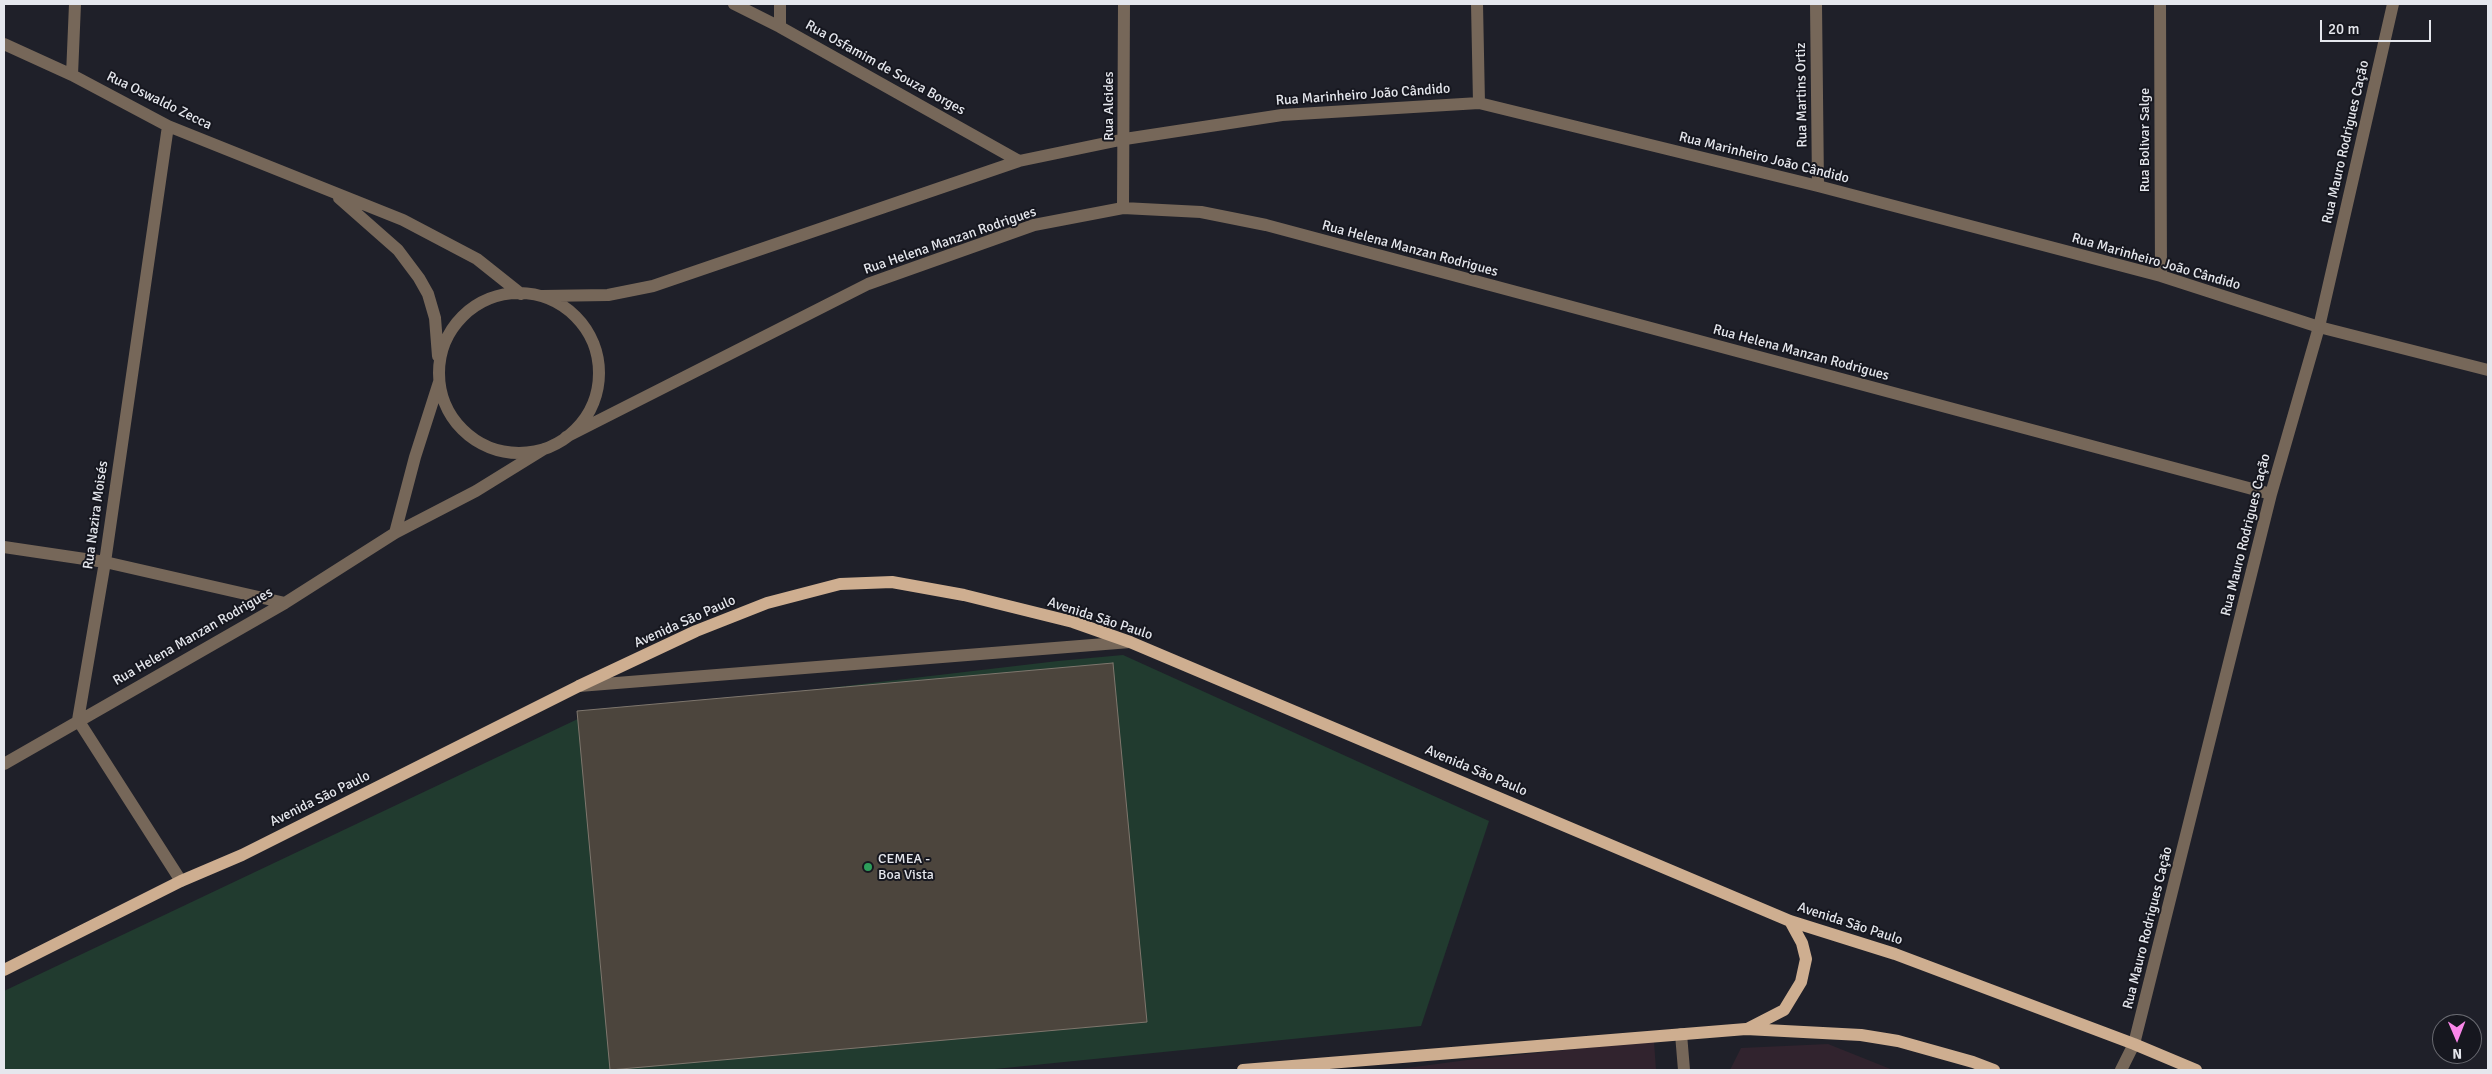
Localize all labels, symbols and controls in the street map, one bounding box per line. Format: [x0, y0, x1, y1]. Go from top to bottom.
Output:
scale bar [2322, 10, 2433, 42]
street label: Rua Osfamim de Souza Borges [802, 17, 968, 119]
text: 20 m [2328, 20, 2359, 38]
street label: Rua Martins Ortiz [1793, 42, 1811, 148]
street label: Rua Mauro Rodrigues Cação [2319, 59, 2373, 225]
street label: Rua Oswaldo Zecca [104, 68, 214, 134]
street label: Rua Alcides [1101, 71, 1117, 141]
street label: Rua Marinheiro João Cândido [1275, 81, 1451, 109]
street label: Rua Bolivar Salge [2137, 88, 2153, 192]
street label: Rua Marinheiro João Cândido [1677, 129, 1851, 187]
street label: Rua Helena Manzan Rodrigues [861, 204, 1039, 278]
street label: Rua Helena Manzan Rodrigues [1320, 217, 1500, 281]
street label: Rua Marinheiro João Cândido [2070, 230, 2242, 294]
street label: Rua Helena Manzan Rodrigues [1711, 321, 1891, 385]
street label: Rua Mauro Rodrigues Cação [2218, 452, 2274, 618]
street label: Rua Nazira Moisés [80, 460, 112, 570]
street label: Rua Helena Manzan Rodrigues [110, 584, 276, 690]
street label: Avenida São Paulo [632, 592, 738, 652]
street label: Avenida São Paulo [1045, 594, 1155, 644]
street label: Avenida São Paulo [1422, 742, 1530, 800]
street label: Avenida São Paulo [267, 767, 373, 831]
street label: Rua Mauro Rodrigues Cação [2120, 845, 2176, 1011]
place label: CEMEA - Boa Vista [878, 851, 934, 884]
marker: CEMEA - Boa Vista [862, 861, 874, 873]
street label: Avenida São Paulo [1795, 899, 1905, 949]
north arrow [2432, 1014, 2482, 1064]
text: N [2452, 1045, 2462, 1062]

